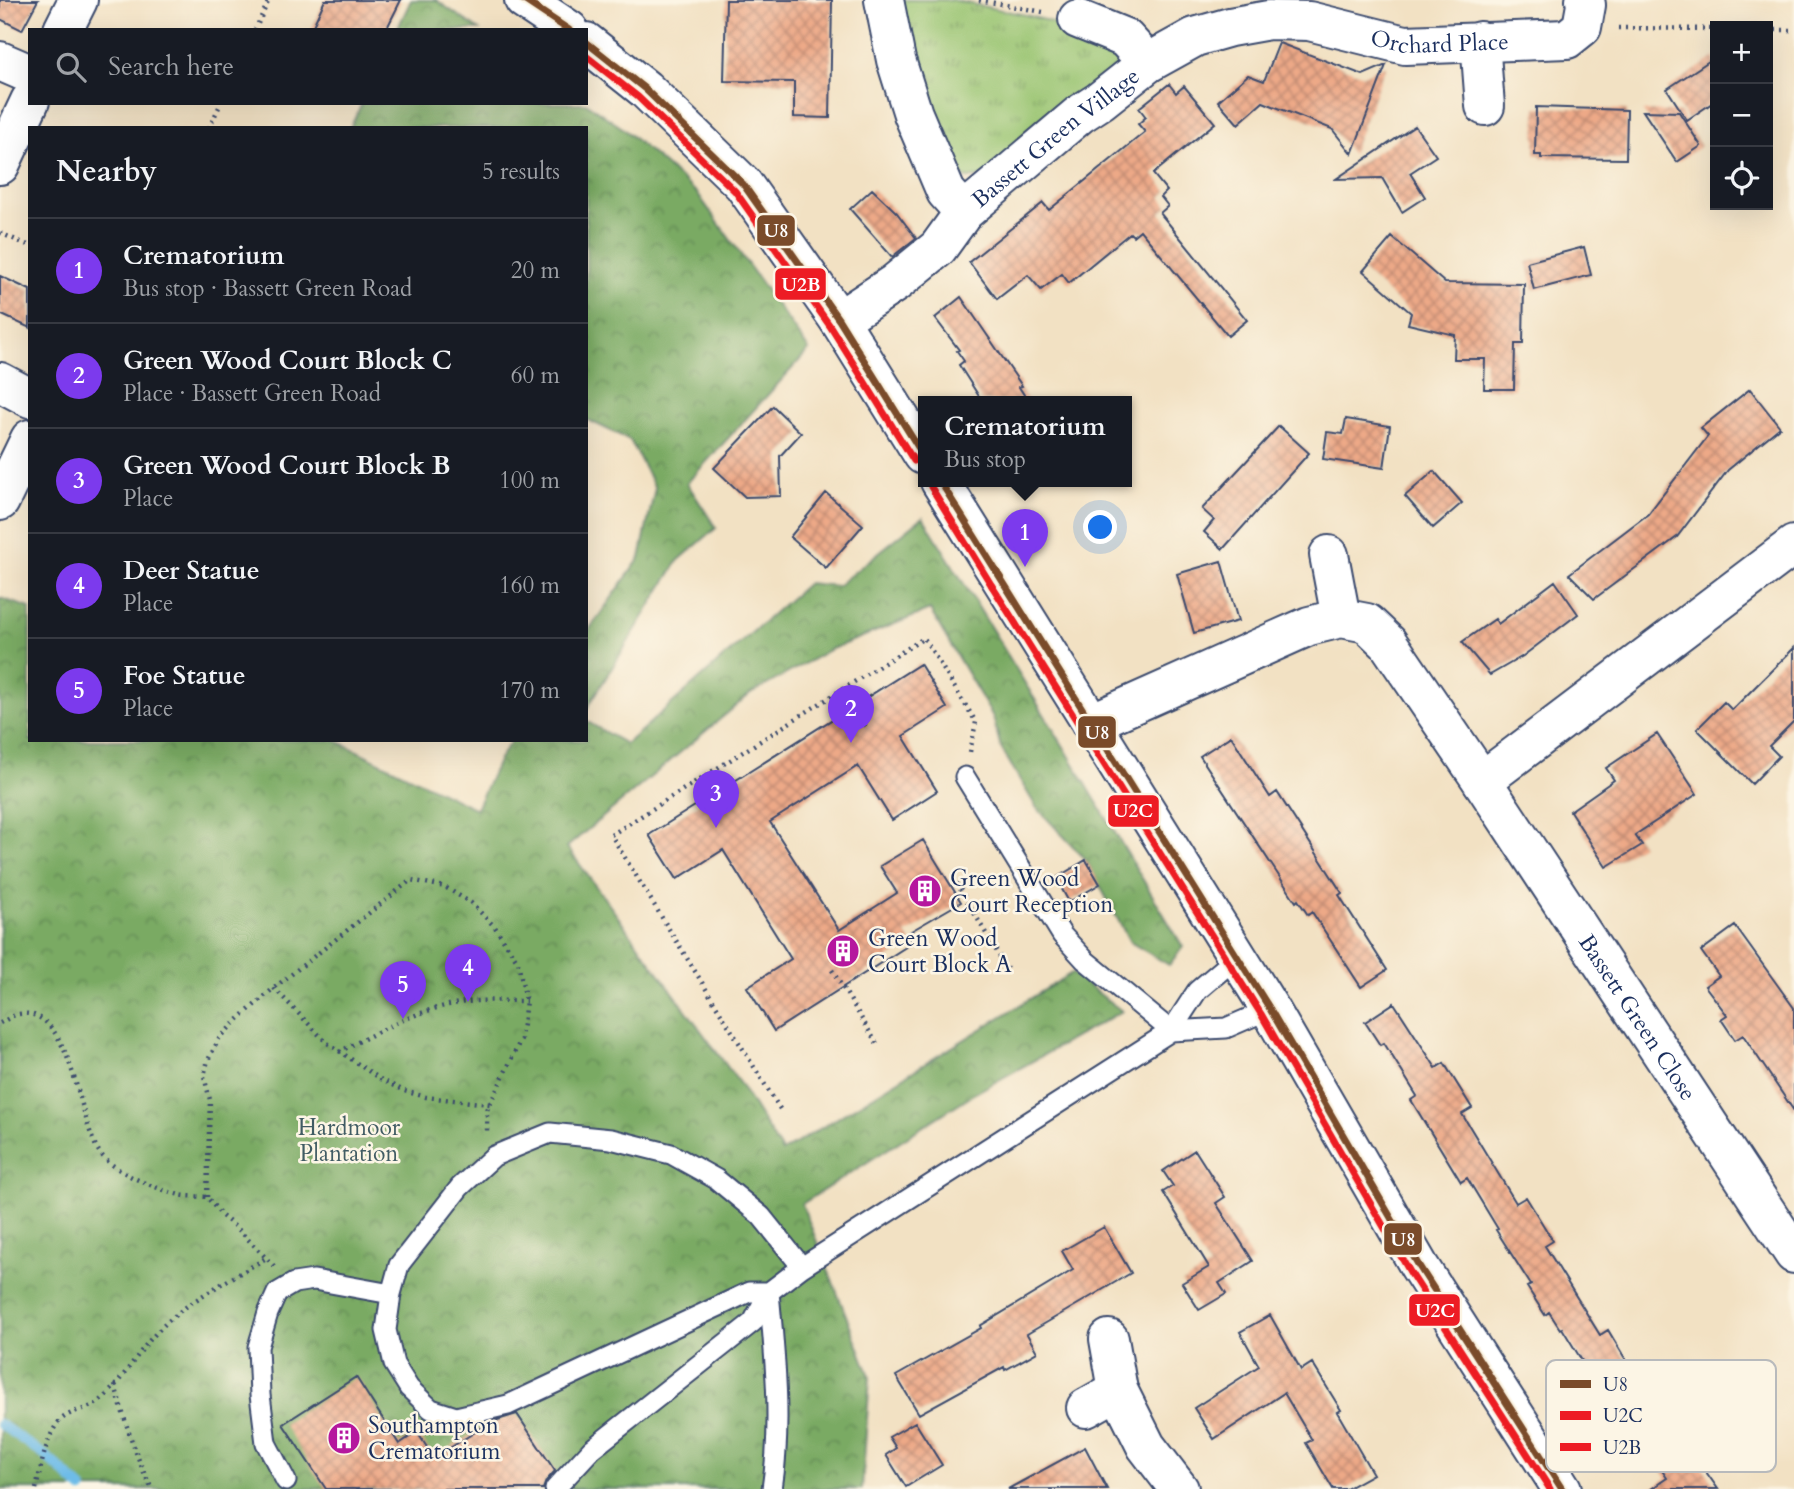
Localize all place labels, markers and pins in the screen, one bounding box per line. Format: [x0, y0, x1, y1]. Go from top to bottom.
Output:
pin: 1 [1002, 509, 1048, 567]
pin: 2 [828, 685, 874, 743]
pin: 3 [693, 770, 739, 828]
place label: Green Wood Court Reception [950, 863, 1113, 920]
building icon: Green Wood Court Reception [906, 872, 944, 910]
place label: Green Wood Court Block A [868, 923, 1012, 980]
building icon: Green Wood Court Block A [824, 932, 862, 970]
pin: 4 [445, 944, 491, 1002]
pin: 5 [380, 961, 426, 1019]
place label: Southampton Crematorium [368, 1410, 501, 1467]
building icon: Southampton Crematorium [325, 1419, 363, 1457]

